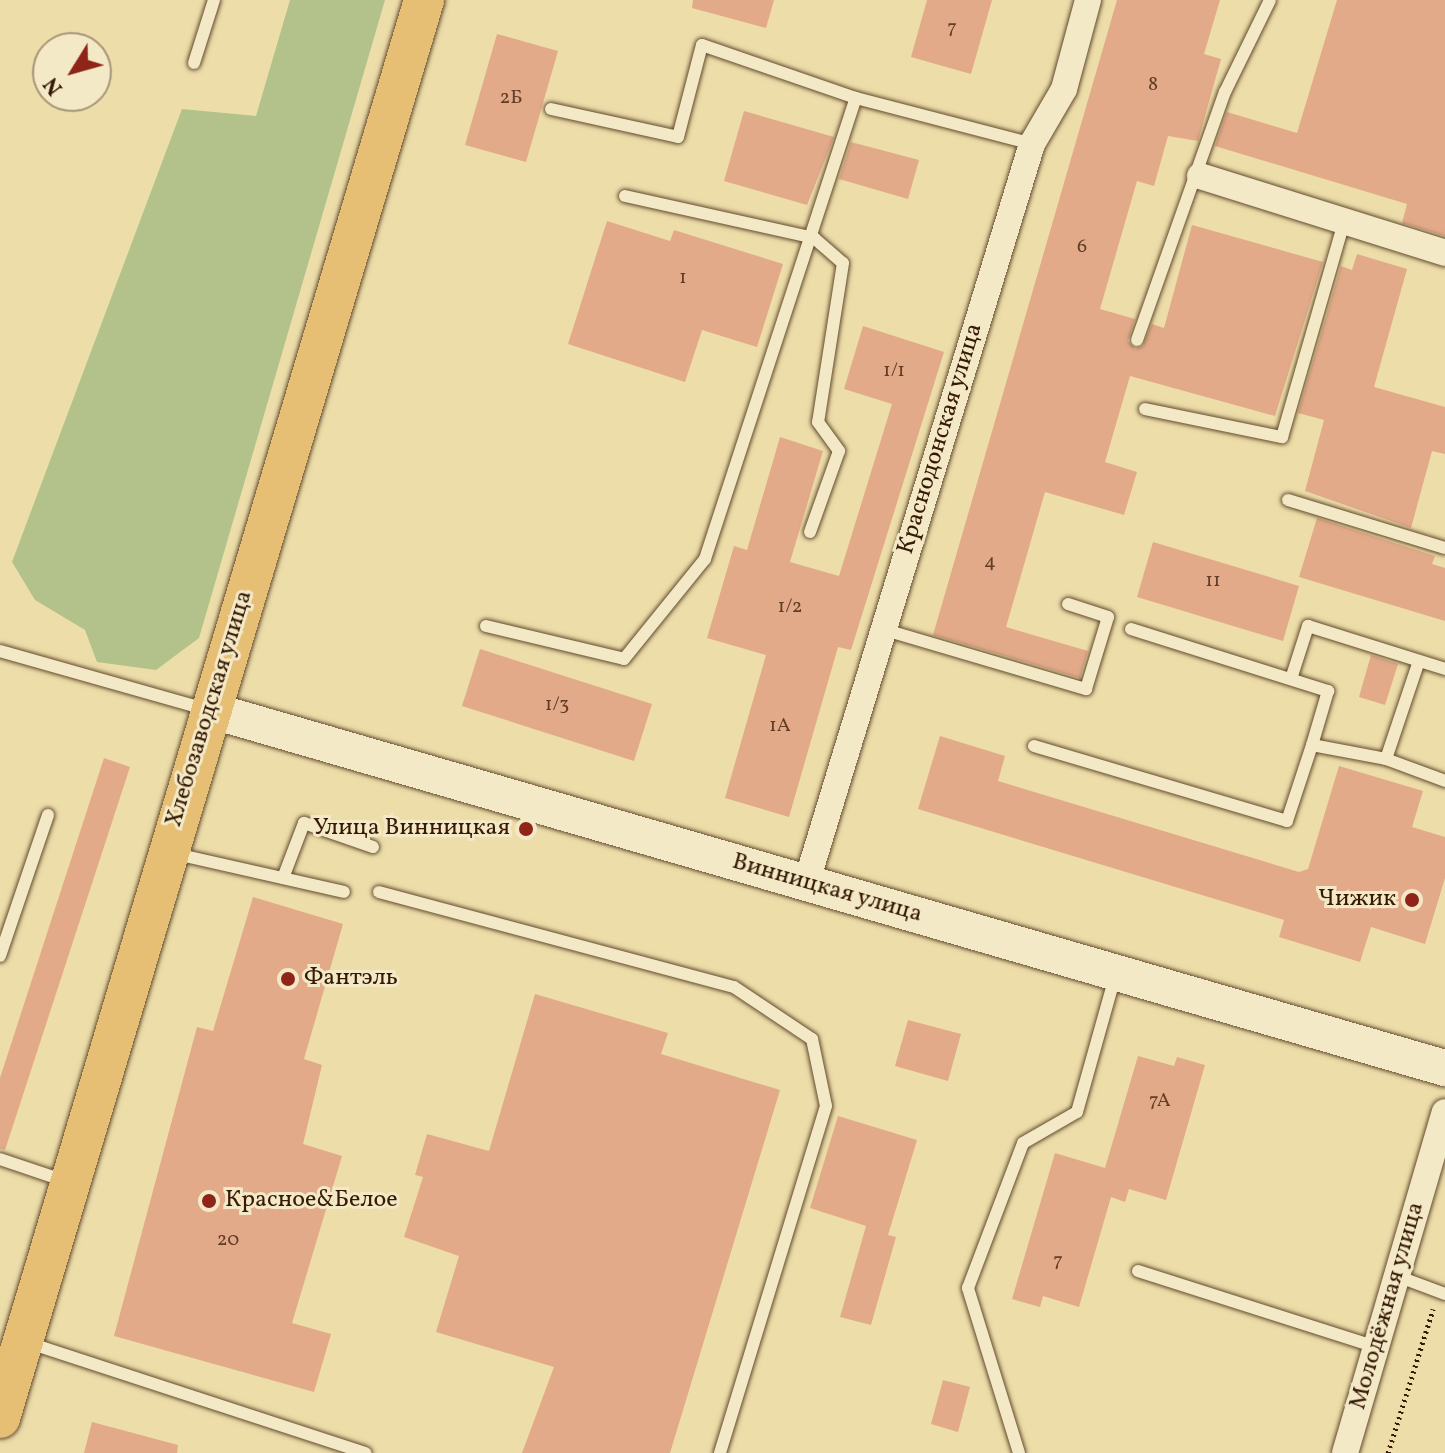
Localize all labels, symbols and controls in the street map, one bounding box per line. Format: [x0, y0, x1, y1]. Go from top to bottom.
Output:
house number: 7 [947, 16, 957, 40]
north arrow [32, 32, 112, 112]
text: N [37, 70, 71, 101]
house number: 8 [1148, 73, 1158, 97]
house number: 2Б [499, 86, 523, 110]
house number: 6 [1077, 235, 1087, 259]
house number: 1 [679, 266, 687, 290]
street label: Краснодонская улица [892, 320, 990, 558]
house number: 1/1 [883, 359, 905, 383]
house number: 4 [984, 550, 996, 574]
house number: 11 [1205, 569, 1221, 593]
street label: Хлебозаводская улица [160, 587, 260, 831]
house number: 1/2 [778, 595, 802, 619]
house number: 1/3 [545, 693, 569, 717]
house number: 1А [769, 714, 791, 738]
place label: Улица Винницкая [313, 815, 510, 843]
marker: Улица Винницкая [517, 820, 535, 838]
street label: Винницкая улица [728, 848, 926, 930]
place label: Чижик [1318, 886, 1396, 914]
marker: Чижик [1403, 891, 1421, 909]
place label: Фантэль [304, 965, 398, 993]
marker: Фантэль [279, 970, 297, 988]
house number: 7А [1149, 1089, 1171, 1113]
place label: Красное&Белое [225, 1187, 398, 1215]
marker: Красное&Белое [200, 1192, 218, 1210]
street label: Молодёжная улица [1344, 1199, 1432, 1413]
house number: 20 [217, 1228, 239, 1252]
house number: 7 [1053, 1249, 1063, 1273]

